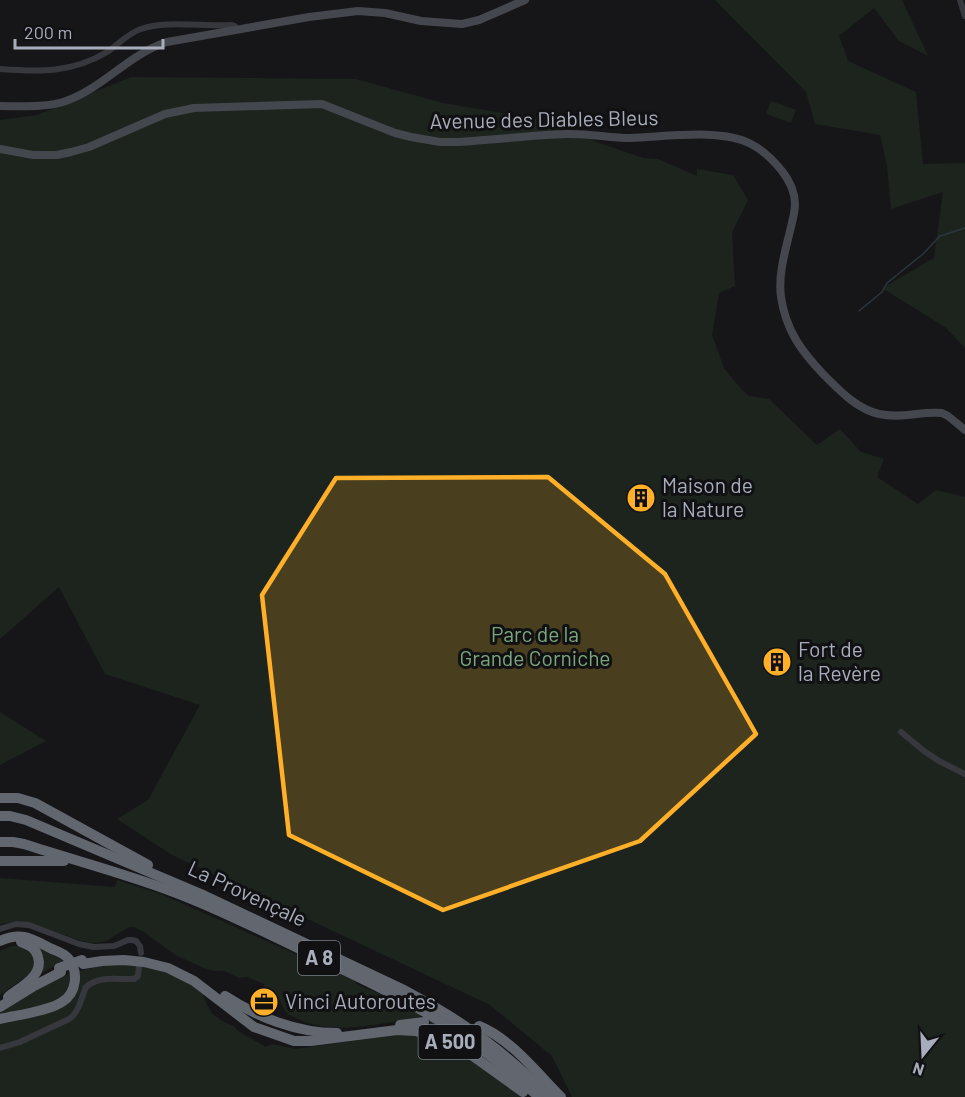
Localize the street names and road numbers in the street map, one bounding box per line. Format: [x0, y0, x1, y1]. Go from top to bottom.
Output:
street label: Avenue des Diables Bleus [429, 104, 659, 133]
street label: La Provençale [185, 854, 311, 931]
road number: A 8 [298, 941, 340, 975]
road number: A 500 [418, 1025, 482, 1059]

